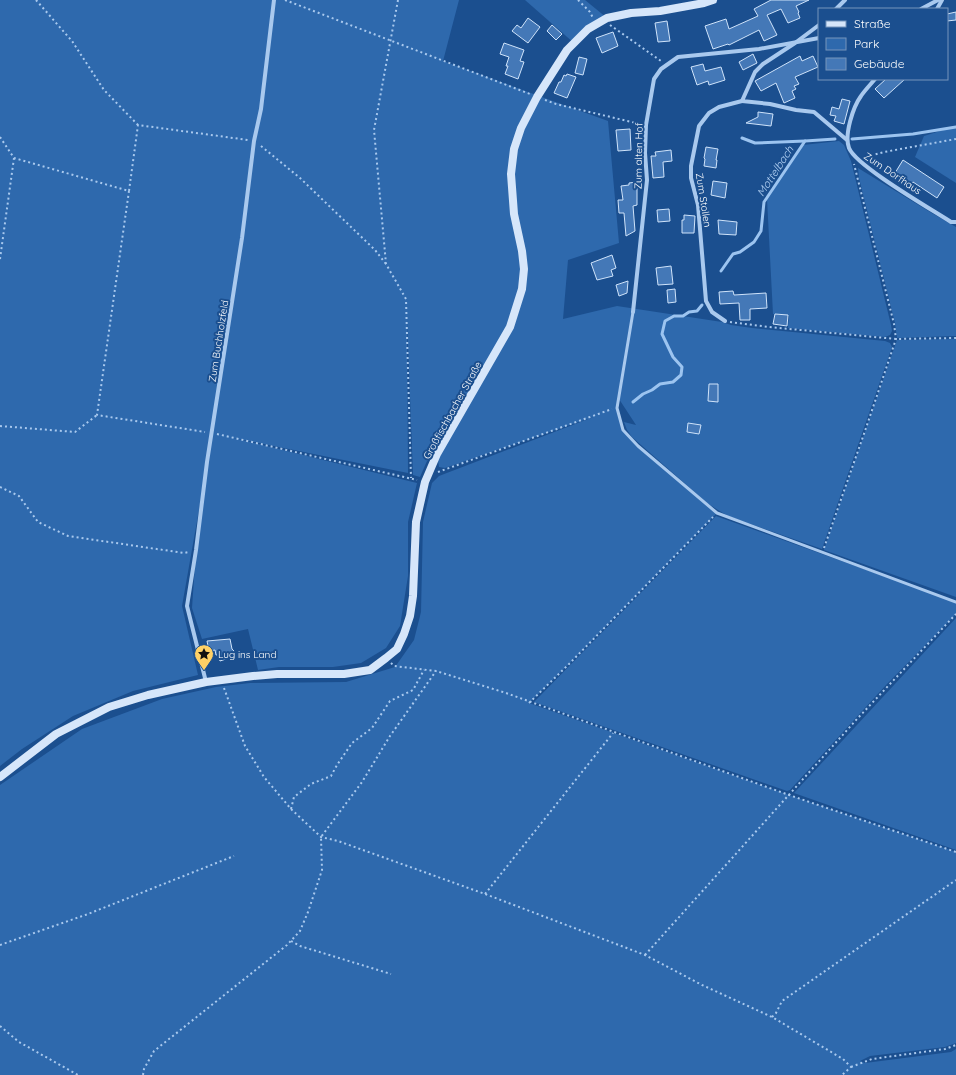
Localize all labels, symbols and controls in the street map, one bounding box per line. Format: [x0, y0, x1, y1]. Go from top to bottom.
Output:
legend [818, 8, 948, 80]
text: Straße [854, 16, 891, 31]
text: Park [854, 36, 879, 51]
text: Gebäude [854, 56, 905, 71]
street label: Zum alten Hof [631, 122, 646, 189]
water label: Mottelbach [754, 143, 797, 199]
street label: Zum Dorfhaus [861, 149, 924, 198]
street label: Zum Stollen [693, 172, 714, 228]
street label: Zum Buchholzfeld [206, 299, 231, 383]
street label: Großfischbacher Straße [420, 359, 485, 461]
place icon: Lug ins Land [193, 643, 215, 671]
place label: Lug ins Land [218, 648, 276, 661]

